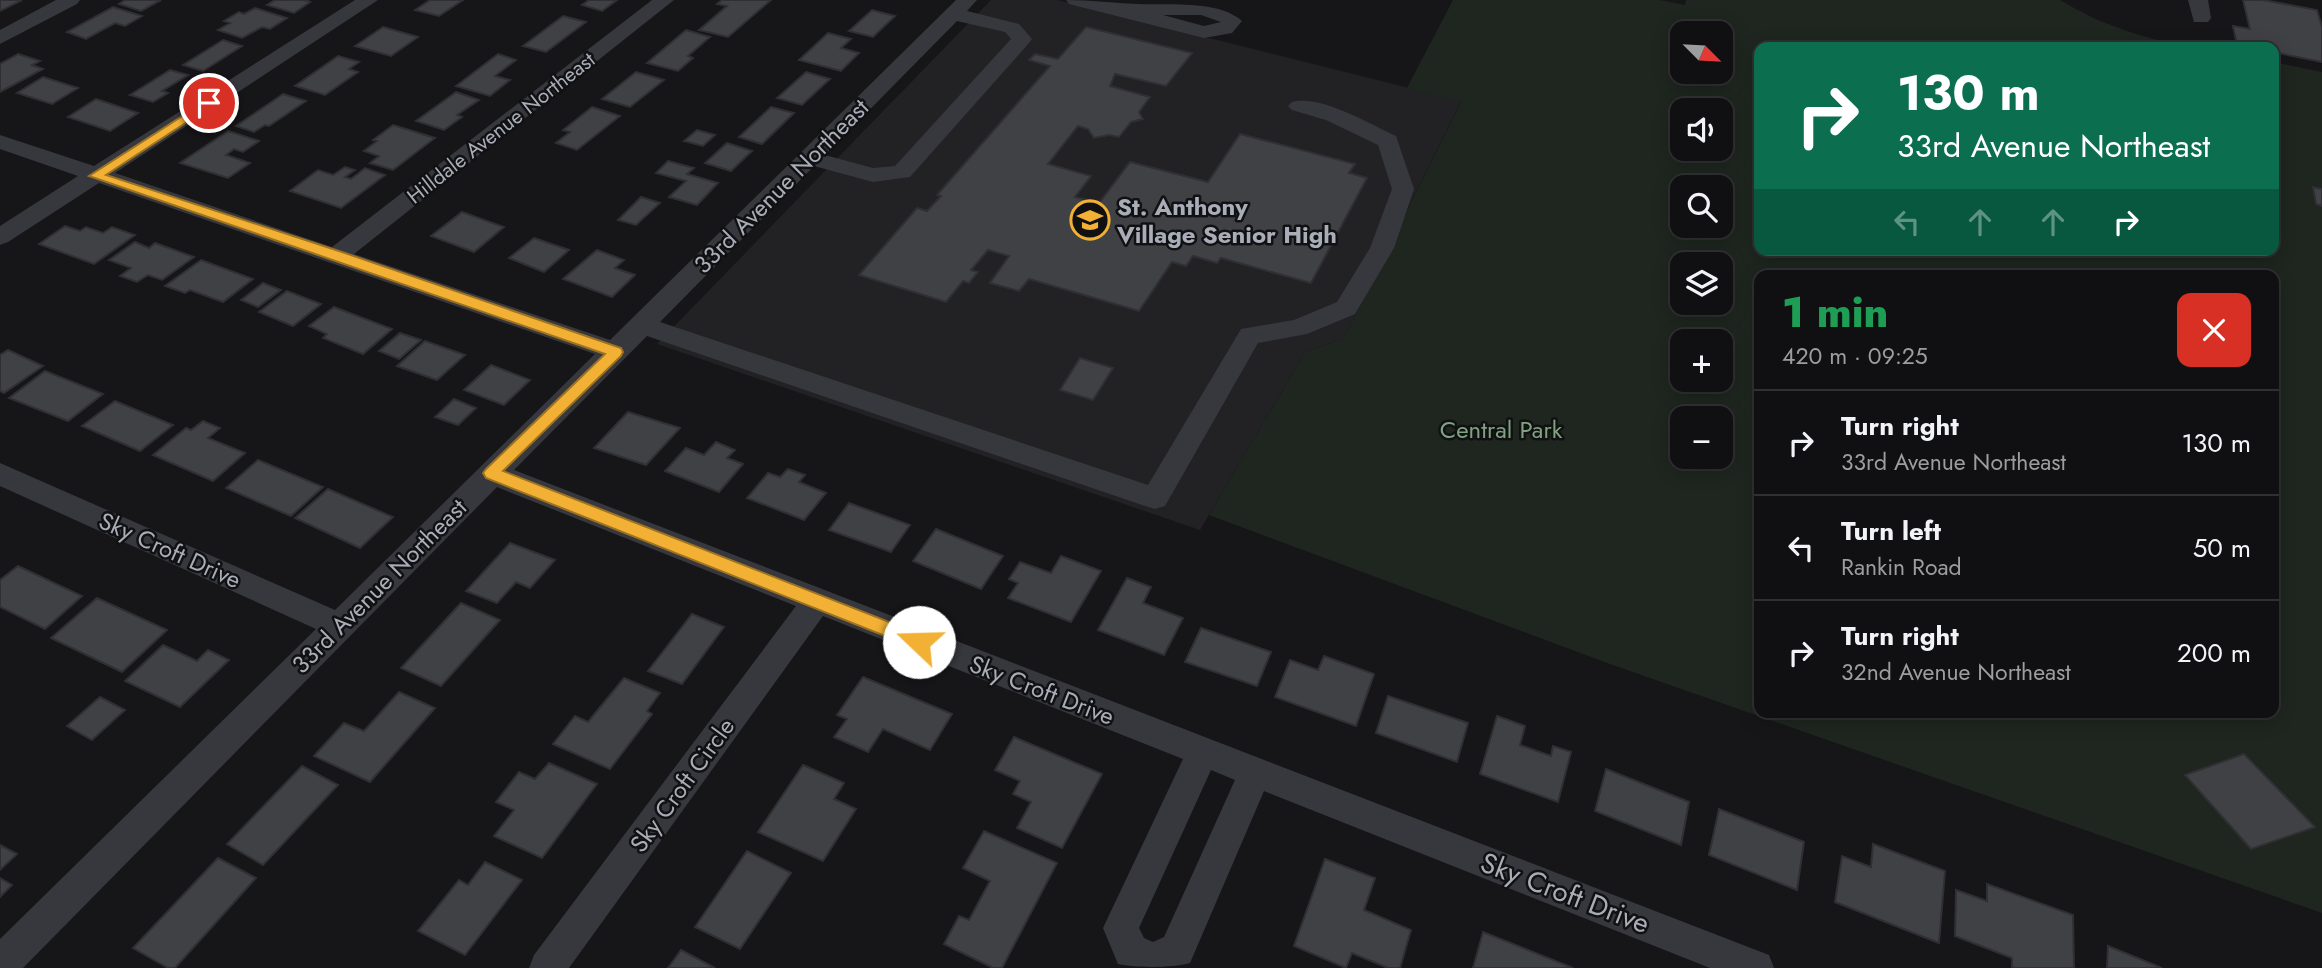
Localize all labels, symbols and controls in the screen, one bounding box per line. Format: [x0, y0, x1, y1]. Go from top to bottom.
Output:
north arrow [1670, 21, 1732, 84]
map controls [1670, 21, 1733, 469]
street label: Hilldale Avenue Northeast [401, 45, 601, 211]
text: 130 m [1897, 58, 2040, 128]
icon: right [1782, 70, 1873, 161]
pin [179, 73, 239, 133]
icon: arrive [190, 84, 228, 122]
street label: 33rd Avenue Northeast [686, 90, 877, 281]
button: sound [1670, 98, 1733, 161]
text: 33rd Avenue Northeast [1897, 123, 2210, 169]
button: search [1670, 175, 1733, 238]
place label: St. Anthony Village Senior High [1116, 189, 1337, 252]
school or university icon: St. Anthony Village Senior High [1069, 199, 1111, 241]
icon: left [1888, 203, 1926, 241]
icon: ahead [1961, 203, 1999, 241]
icon: ahead [2034, 203, 2072, 241]
icon: right [2107, 203, 2145, 241]
button: layers [1670, 252, 1733, 315]
text: 1 min [1782, 282, 1888, 343]
button: close [2177, 293, 2251, 367]
button: + [1670, 329, 1733, 392]
text: 420 m · 09:25 [1782, 339, 1928, 373]
button: − [1670, 406, 1733, 469]
text: Turn right [1841, 407, 1959, 445]
park label: Central Park [1440, 412, 1563, 447]
icon: right [1782, 424, 1820, 462]
text: 130 m [2181, 424, 2251, 462]
text: 33rd Avenue Northeast [1841, 445, 2066, 479]
street label: 33rd Avenue Northeast [284, 490, 475, 681]
street label: Sky Croft Drive [93, 503, 247, 597]
text: Turn left [1841, 512, 1941, 550]
icon: left [1782, 529, 1820, 567]
text: 50 m [2193, 529, 2251, 567]
text: Rankin Road [1841, 550, 1962, 584]
position arrow [882, 605, 956, 679]
text: Turn right [1841, 617, 1959, 655]
icon: right [1782, 634, 1820, 672]
text: 200 m [2177, 634, 2251, 672]
street label: Sky Croft Drive [965, 646, 1119, 734]
text: 32nd Avenue Northeast [1841, 655, 2071, 689]
street label: Sky Croft Circle [621, 710, 743, 860]
street label: Sky Croft Drive [1475, 842, 1655, 944]

